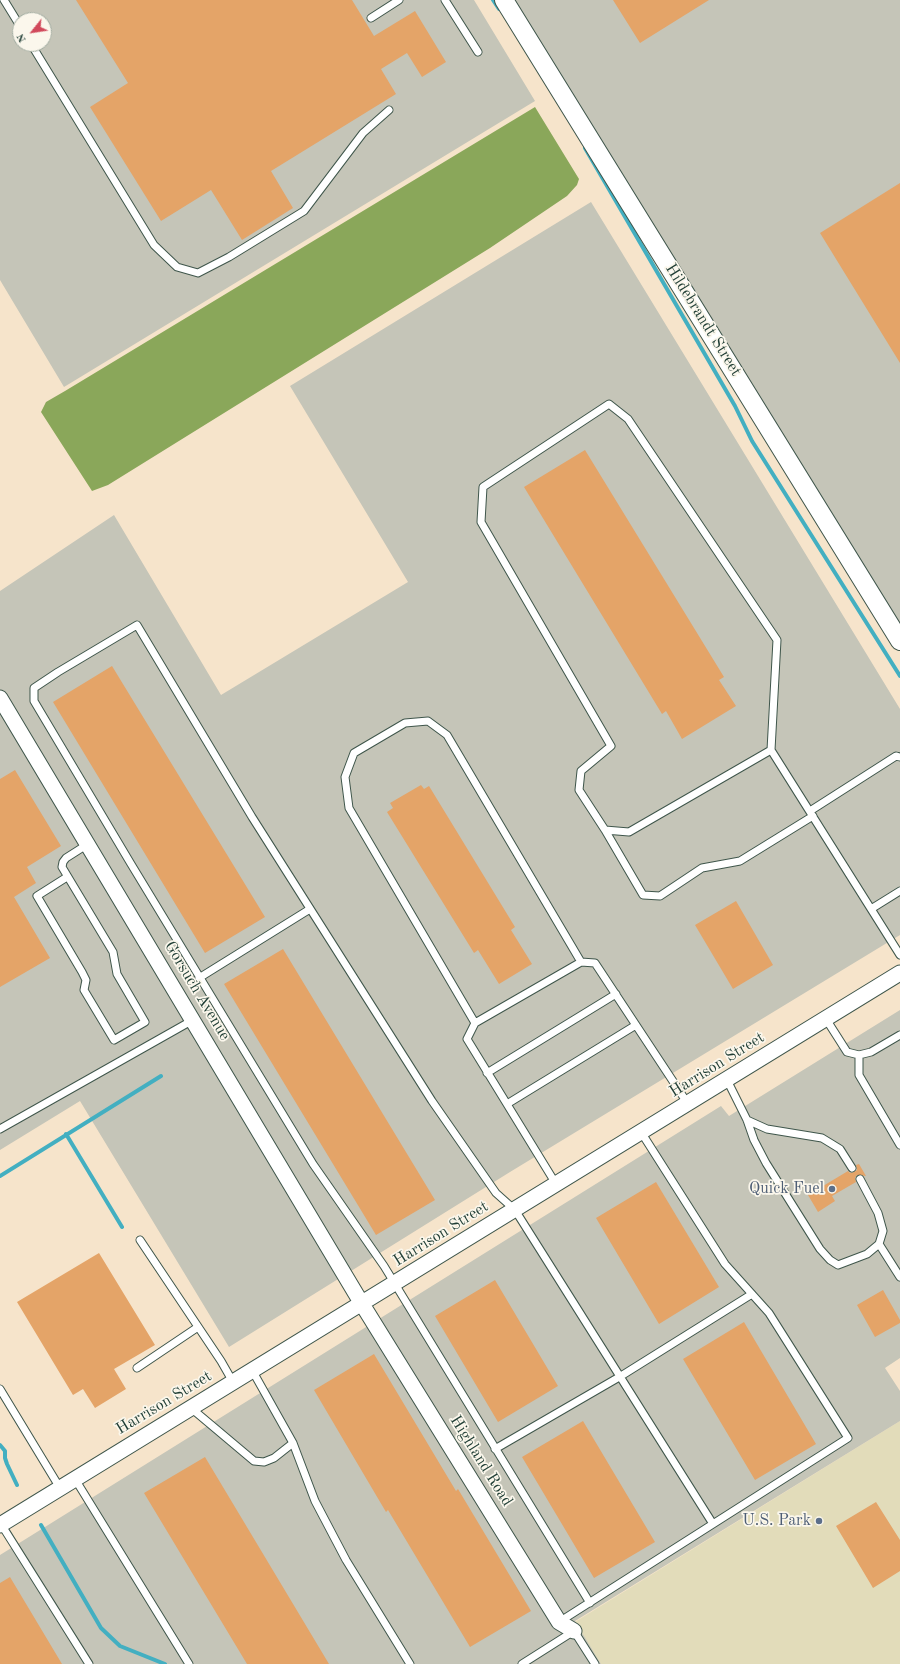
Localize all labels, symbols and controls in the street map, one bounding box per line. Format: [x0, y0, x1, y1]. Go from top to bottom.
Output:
north arrow [12, 12, 52, 52]
text: N [15, 31, 29, 44]
street label: Hildebrandt Street [661, 260, 745, 380]
street label: Gorsuch Avenue [160, 938, 234, 1044]
street label: Harrison Street [666, 1028, 768, 1102]
place label: Quick Fuel [749, 1179, 824, 1199]
marker: Quick Fuel [827, 1184, 837, 1194]
street label: Harrison Street [390, 1197, 492, 1271]
street label: Harrison Street [113, 1367, 215, 1439]
street label: Highland Road [445, 1412, 517, 1510]
place label: U.S. Park [742, 1511, 811, 1531]
marker: U.S. Park [814, 1516, 824, 1526]

